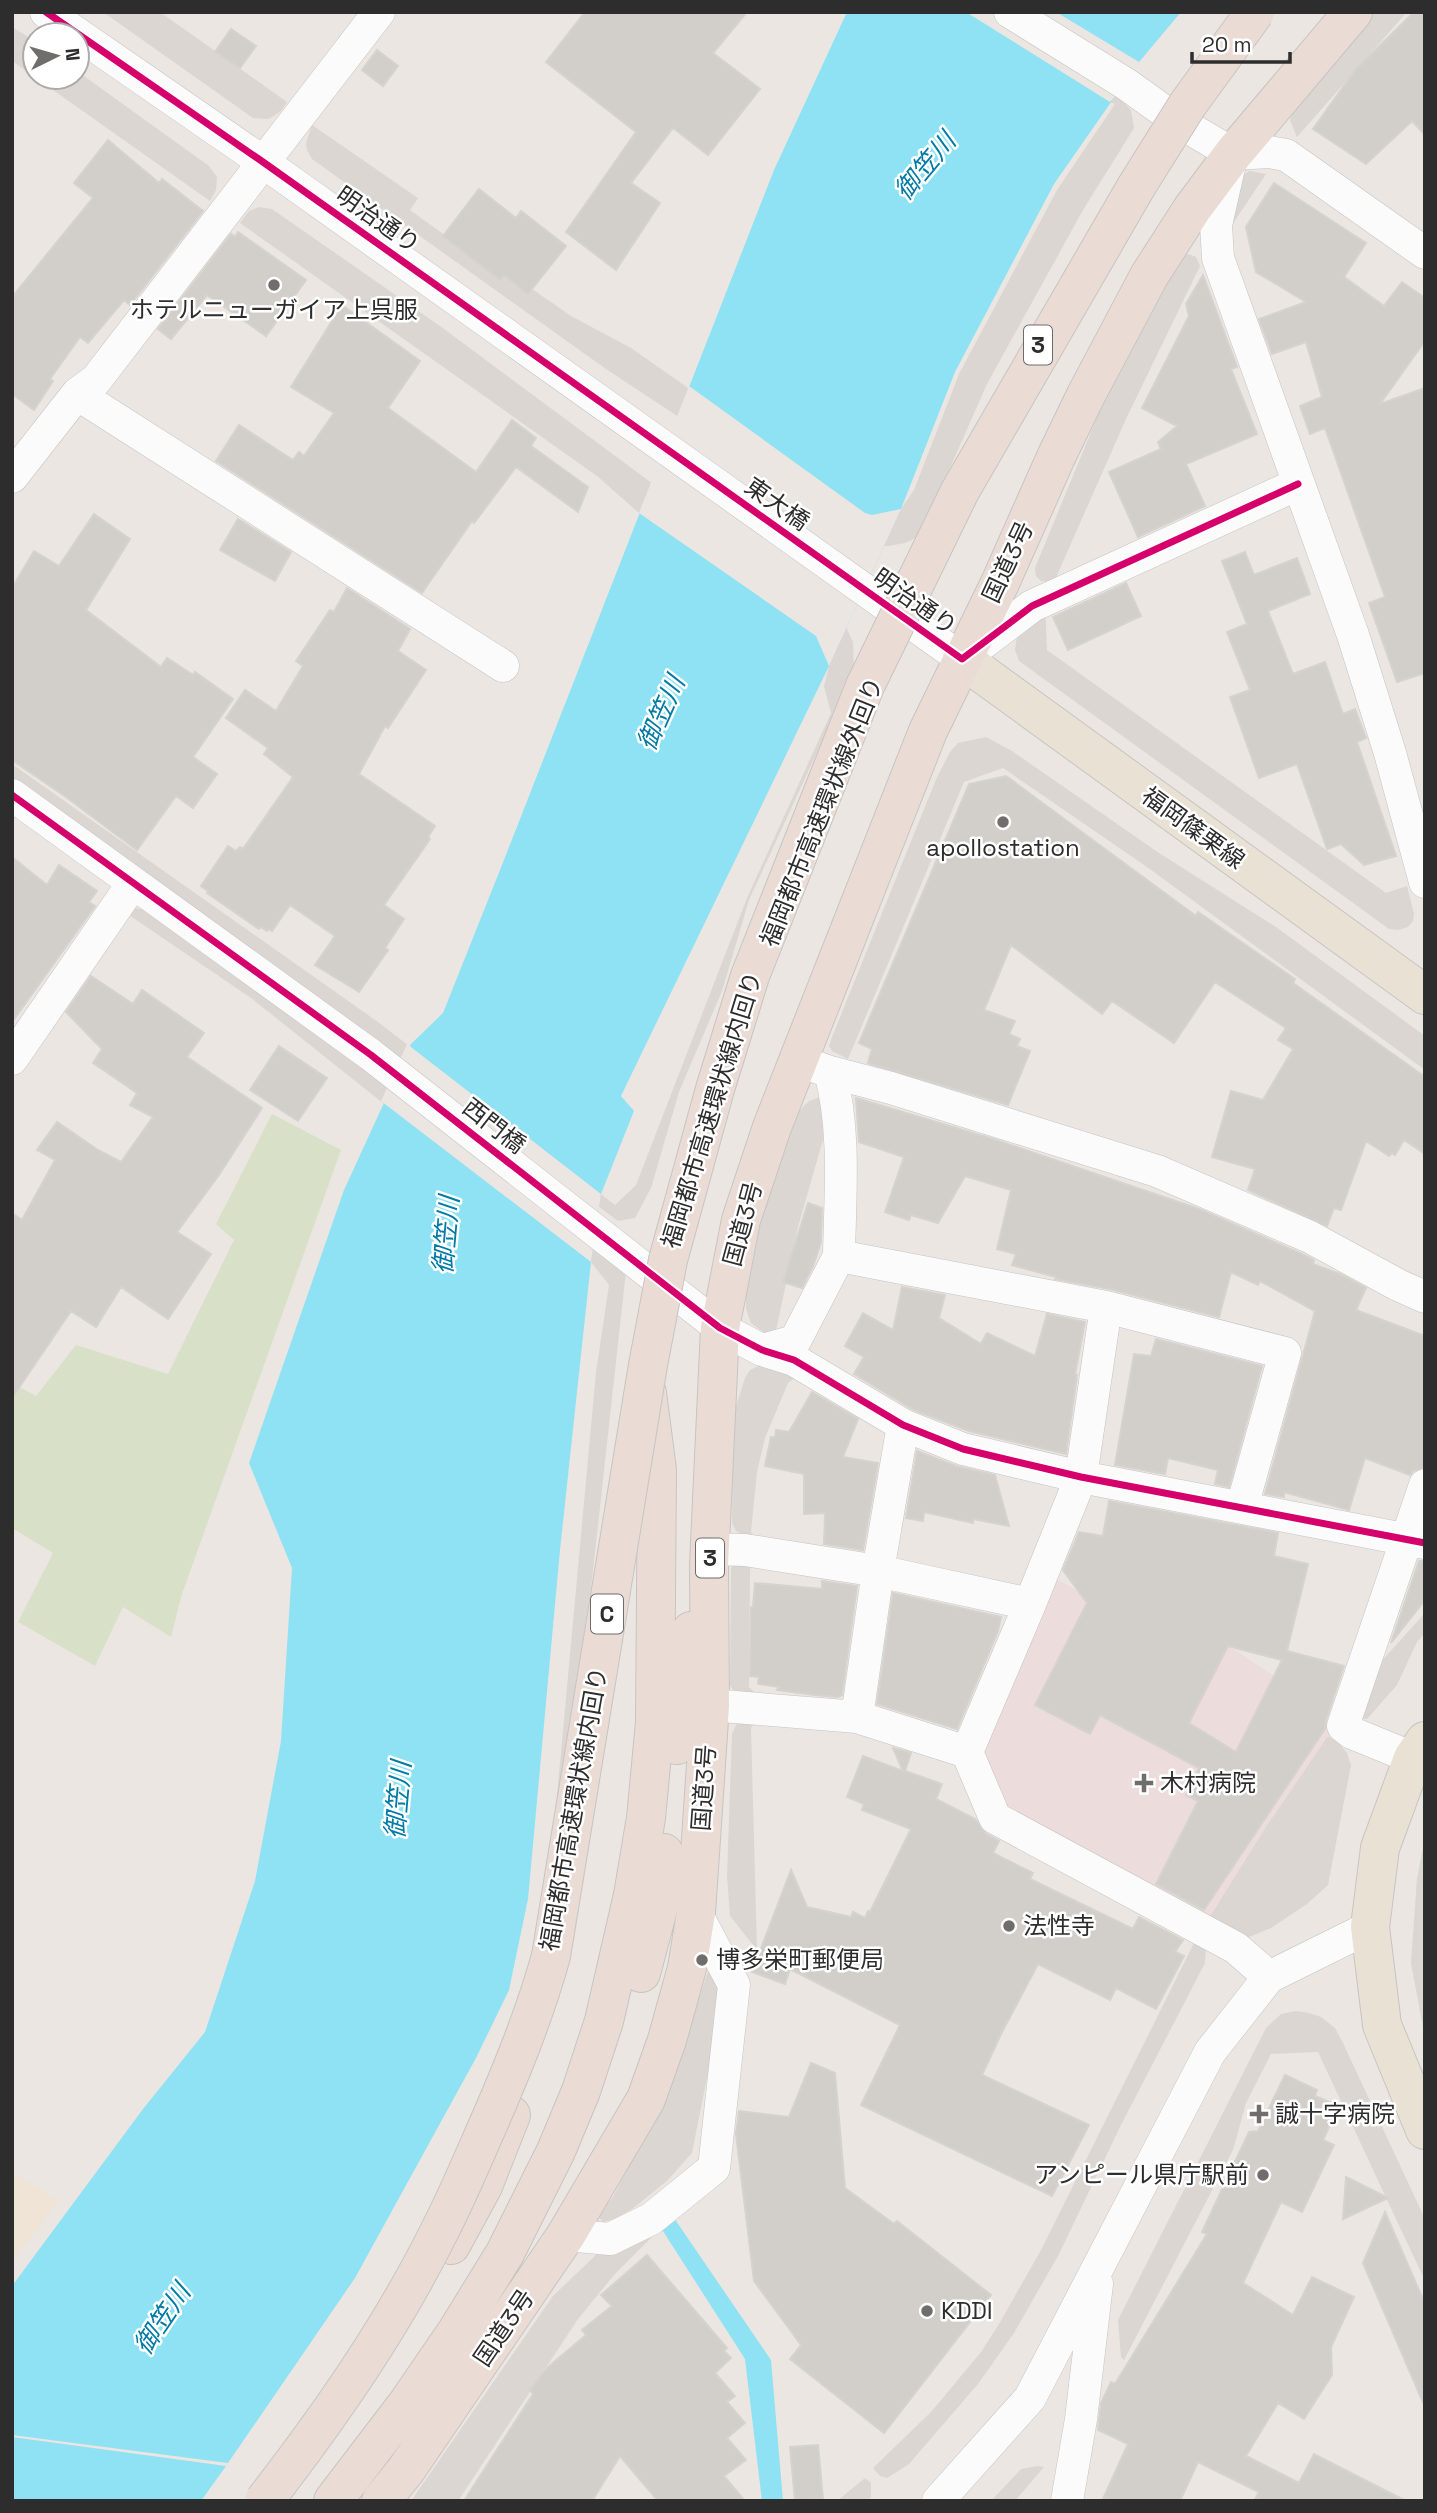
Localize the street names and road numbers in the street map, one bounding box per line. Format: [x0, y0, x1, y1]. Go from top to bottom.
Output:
street label: 明治通り [330, 179, 426, 260]
road number: 3 [1024, 326, 1052, 364]
street label: 東大橋 [739, 470, 816, 537]
street label: 国道3号 [975, 516, 1040, 608]
street label: 明治通り [867, 561, 963, 642]
street label: 福岡都市高速環状線外回り [753, 672, 890, 951]
street label: 福岡篠栗線 [1136, 780, 1251, 875]
street label: 福岡都市高速環状線内回り [655, 968, 768, 1252]
street label: 西門橋 [456, 1091, 532, 1160]
street label: 国道3号 [716, 1178, 769, 1270]
road number: 3 [696, 1539, 724, 1578]
road number: C [591, 1595, 623, 1634]
street label: 福岡都市高速環状線内回り [533, 1664, 614, 1953]
street label: 国道3号 [685, 1744, 722, 1832]
street label: 国道3号 [467, 2283, 541, 2372]

